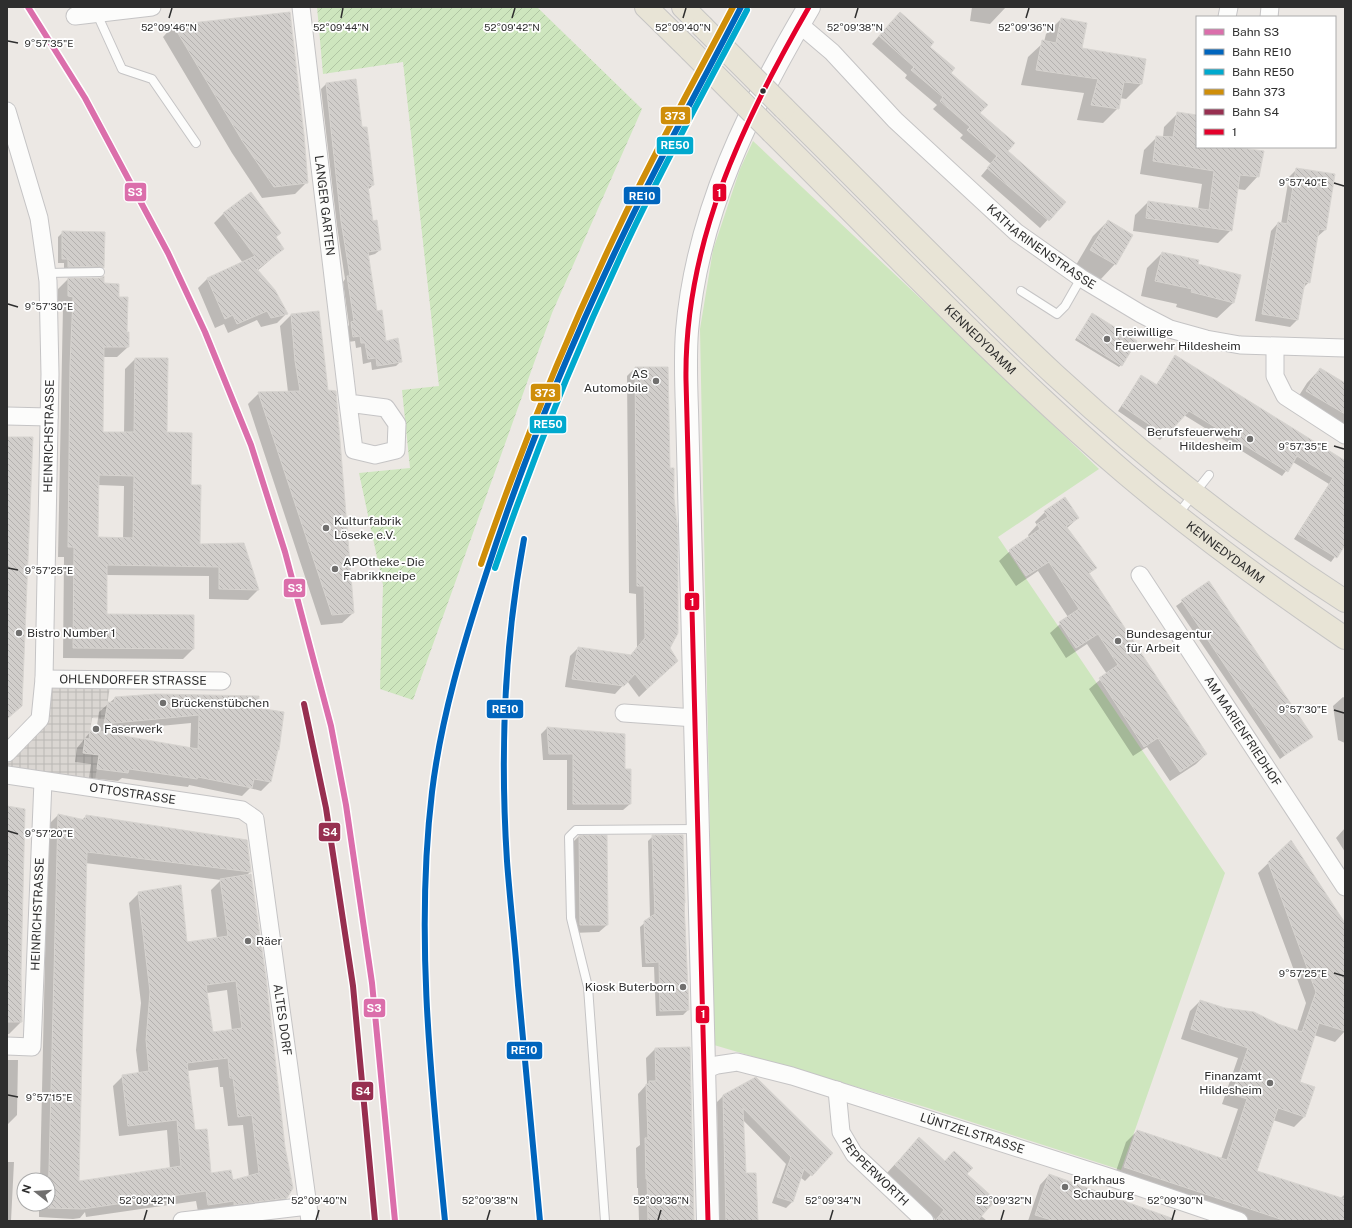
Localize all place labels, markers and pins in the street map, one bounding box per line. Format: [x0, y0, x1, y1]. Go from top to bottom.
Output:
unlabelled marker [758, 86, 768, 96]
place label: Freiwillige Feuerwehr Hildesheim [1115, 325, 1241, 353]
marker: Freiwillige Feuerwehr Hildesheim [1102, 334, 1112, 344]
place label: AS Automobile [584, 367, 648, 395]
marker: AS Automobile [651, 376, 661, 386]
place label: Berufsfeuerwehr Hildesheim [1147, 425, 1242, 453]
marker: Berufsfeuerwehr Hildesheim [1245, 434, 1255, 444]
place label: Kulturfabrik Löseke e.V. [334, 514, 402, 542]
marker: Kulturfabrik Löseke e.V. [321, 523, 331, 533]
place label: APOtheke - Die Fabrikkneipe [343, 555, 425, 583]
marker: APOtheke - Die Fabrikkneipe [330, 564, 340, 574]
place label: Bistro Number 1 [27, 626, 116, 640]
place label: Bundesagentur für Arbeit [1126, 627, 1212, 655]
marker: Bistro Number 1 [14, 628, 24, 638]
marker: Bundesagentur für Arbeit [1113, 636, 1123, 646]
place label: Brückenstübchen [171, 696, 269, 710]
marker: Brückenstübchen [158, 698, 168, 708]
place label: Faserwerk [104, 722, 163, 736]
marker: Faserwerk [91, 724, 101, 734]
place label: Räer [256, 934, 282, 948]
marker: Räer [243, 936, 253, 946]
place label: Kiosk Buterborn [585, 980, 675, 994]
marker: Kiosk Buterborn [678, 982, 688, 992]
place label: Finanzamt Hildesheim [1199, 1069, 1262, 1097]
marker: Finanzamt Hildesheim [1265, 1078, 1275, 1088]
place label: Parkhaus Schauburg [1073, 1173, 1134, 1201]
marker: Parkhaus Schauburg [1060, 1182, 1070, 1192]

